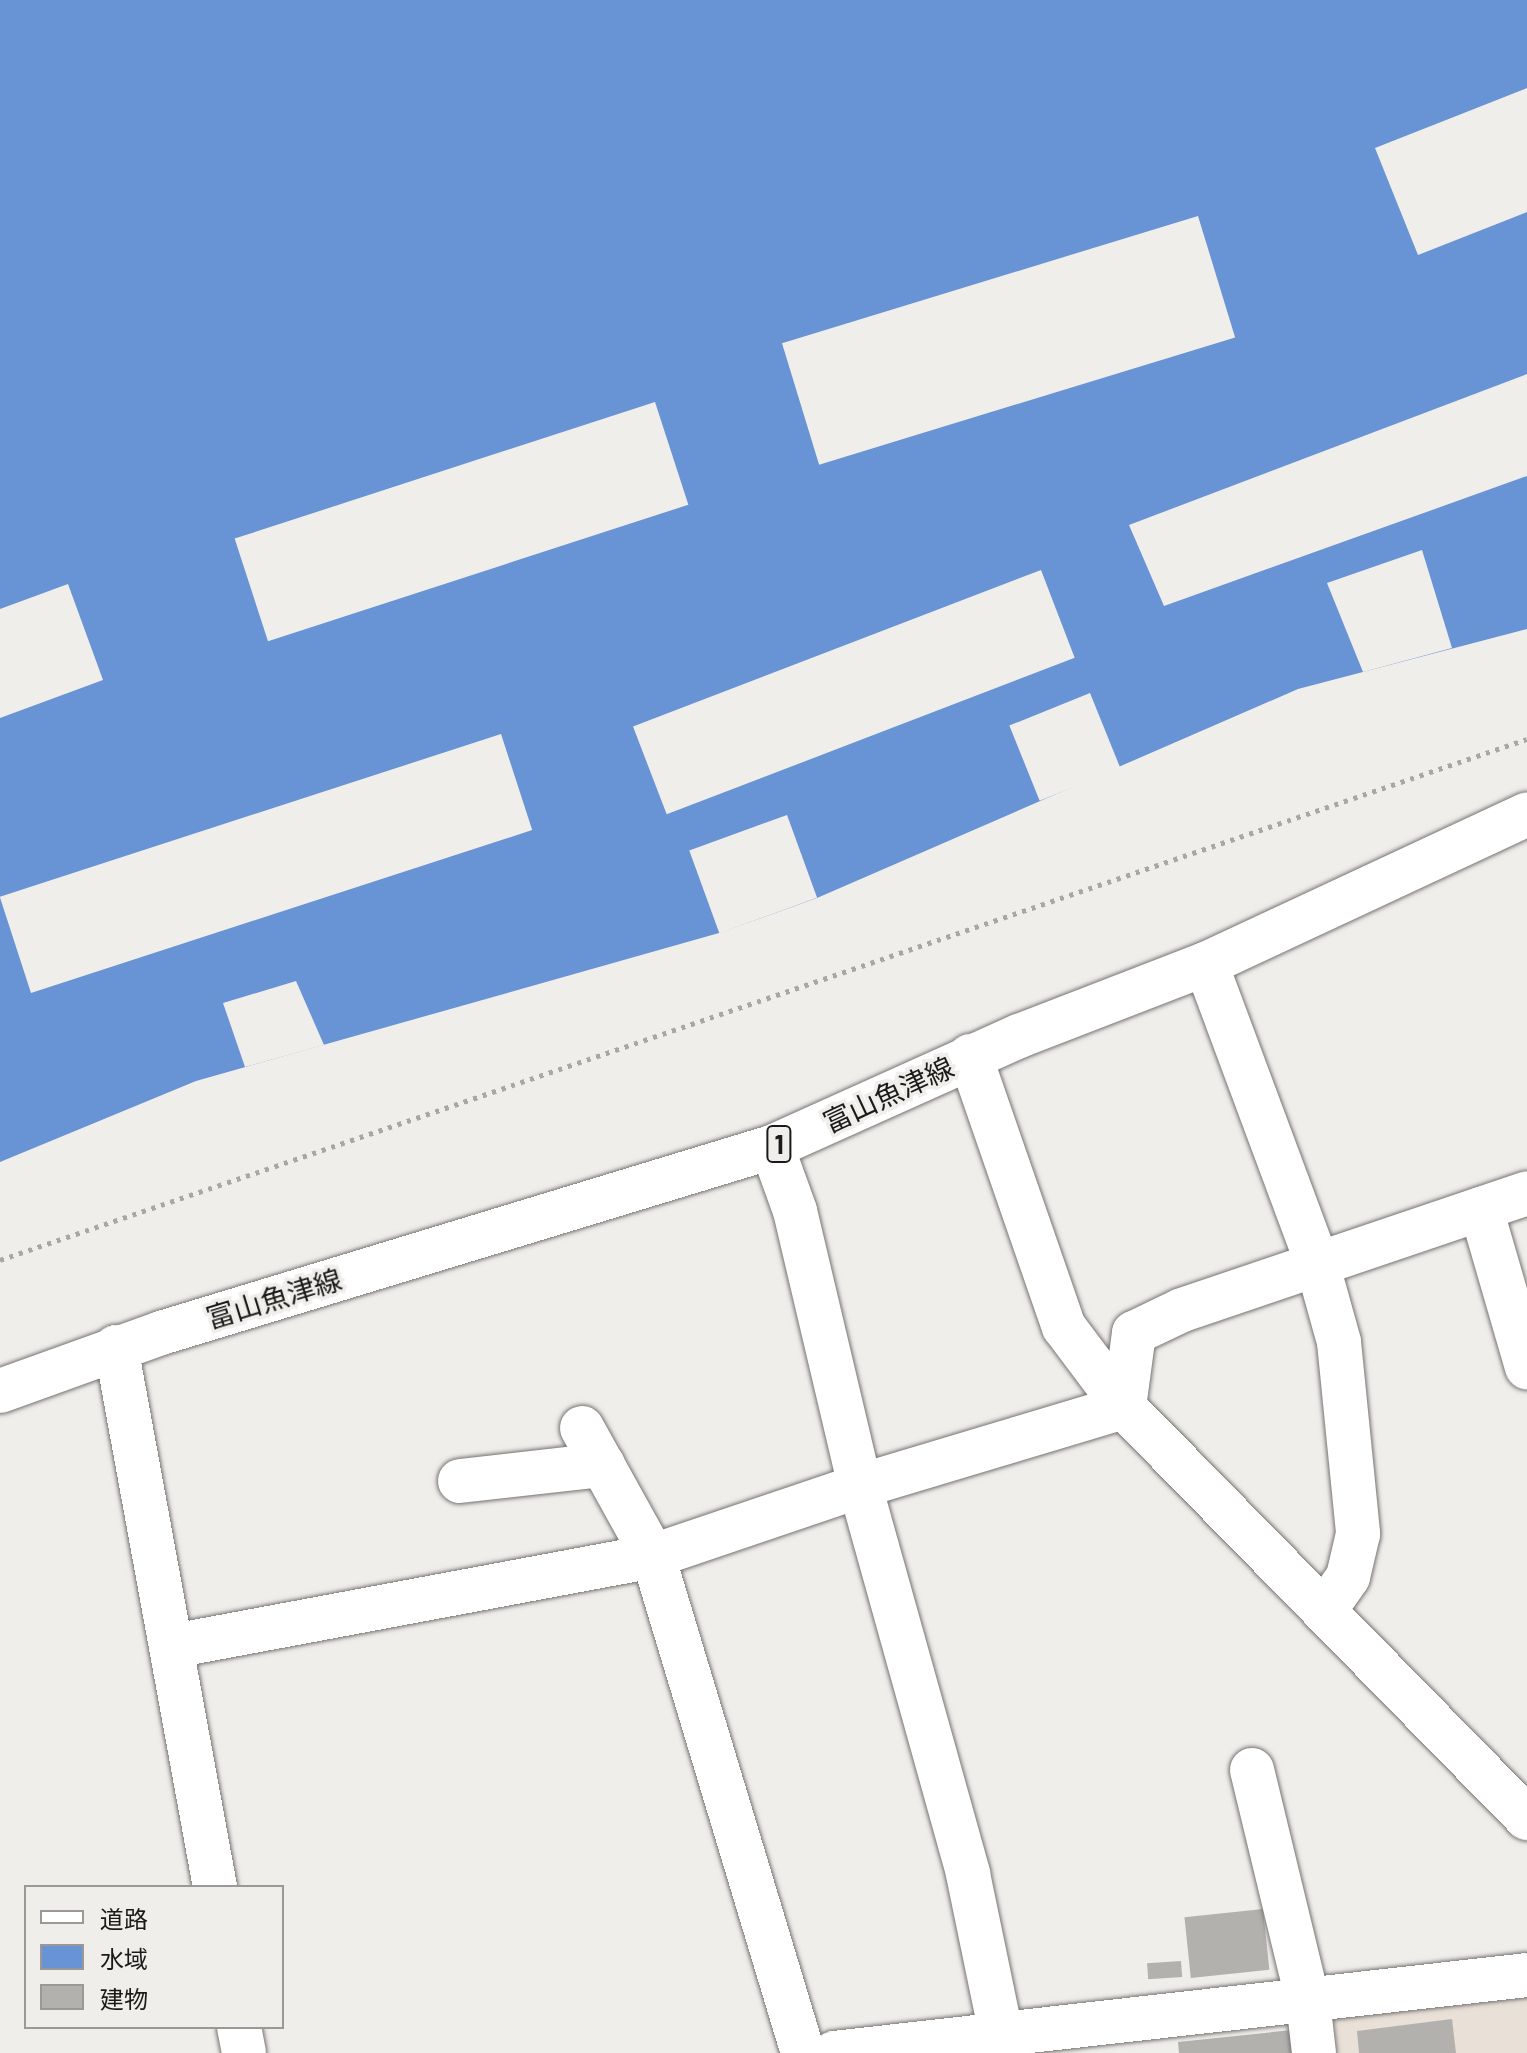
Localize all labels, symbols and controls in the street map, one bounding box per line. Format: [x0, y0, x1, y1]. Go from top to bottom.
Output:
street label: 富山魚津線 [817, 1049, 959, 1139]
road number: 1 [765, 1122, 793, 1166]
street label: 富山魚津線 [202, 1261, 346, 1335]
legend [24, 1885, 284, 2029]
text: 道路 [100, 1904, 148, 1933]
text: 水域 [100, 1944, 148, 1973]
text: 建物 [100, 1984, 148, 2013]

